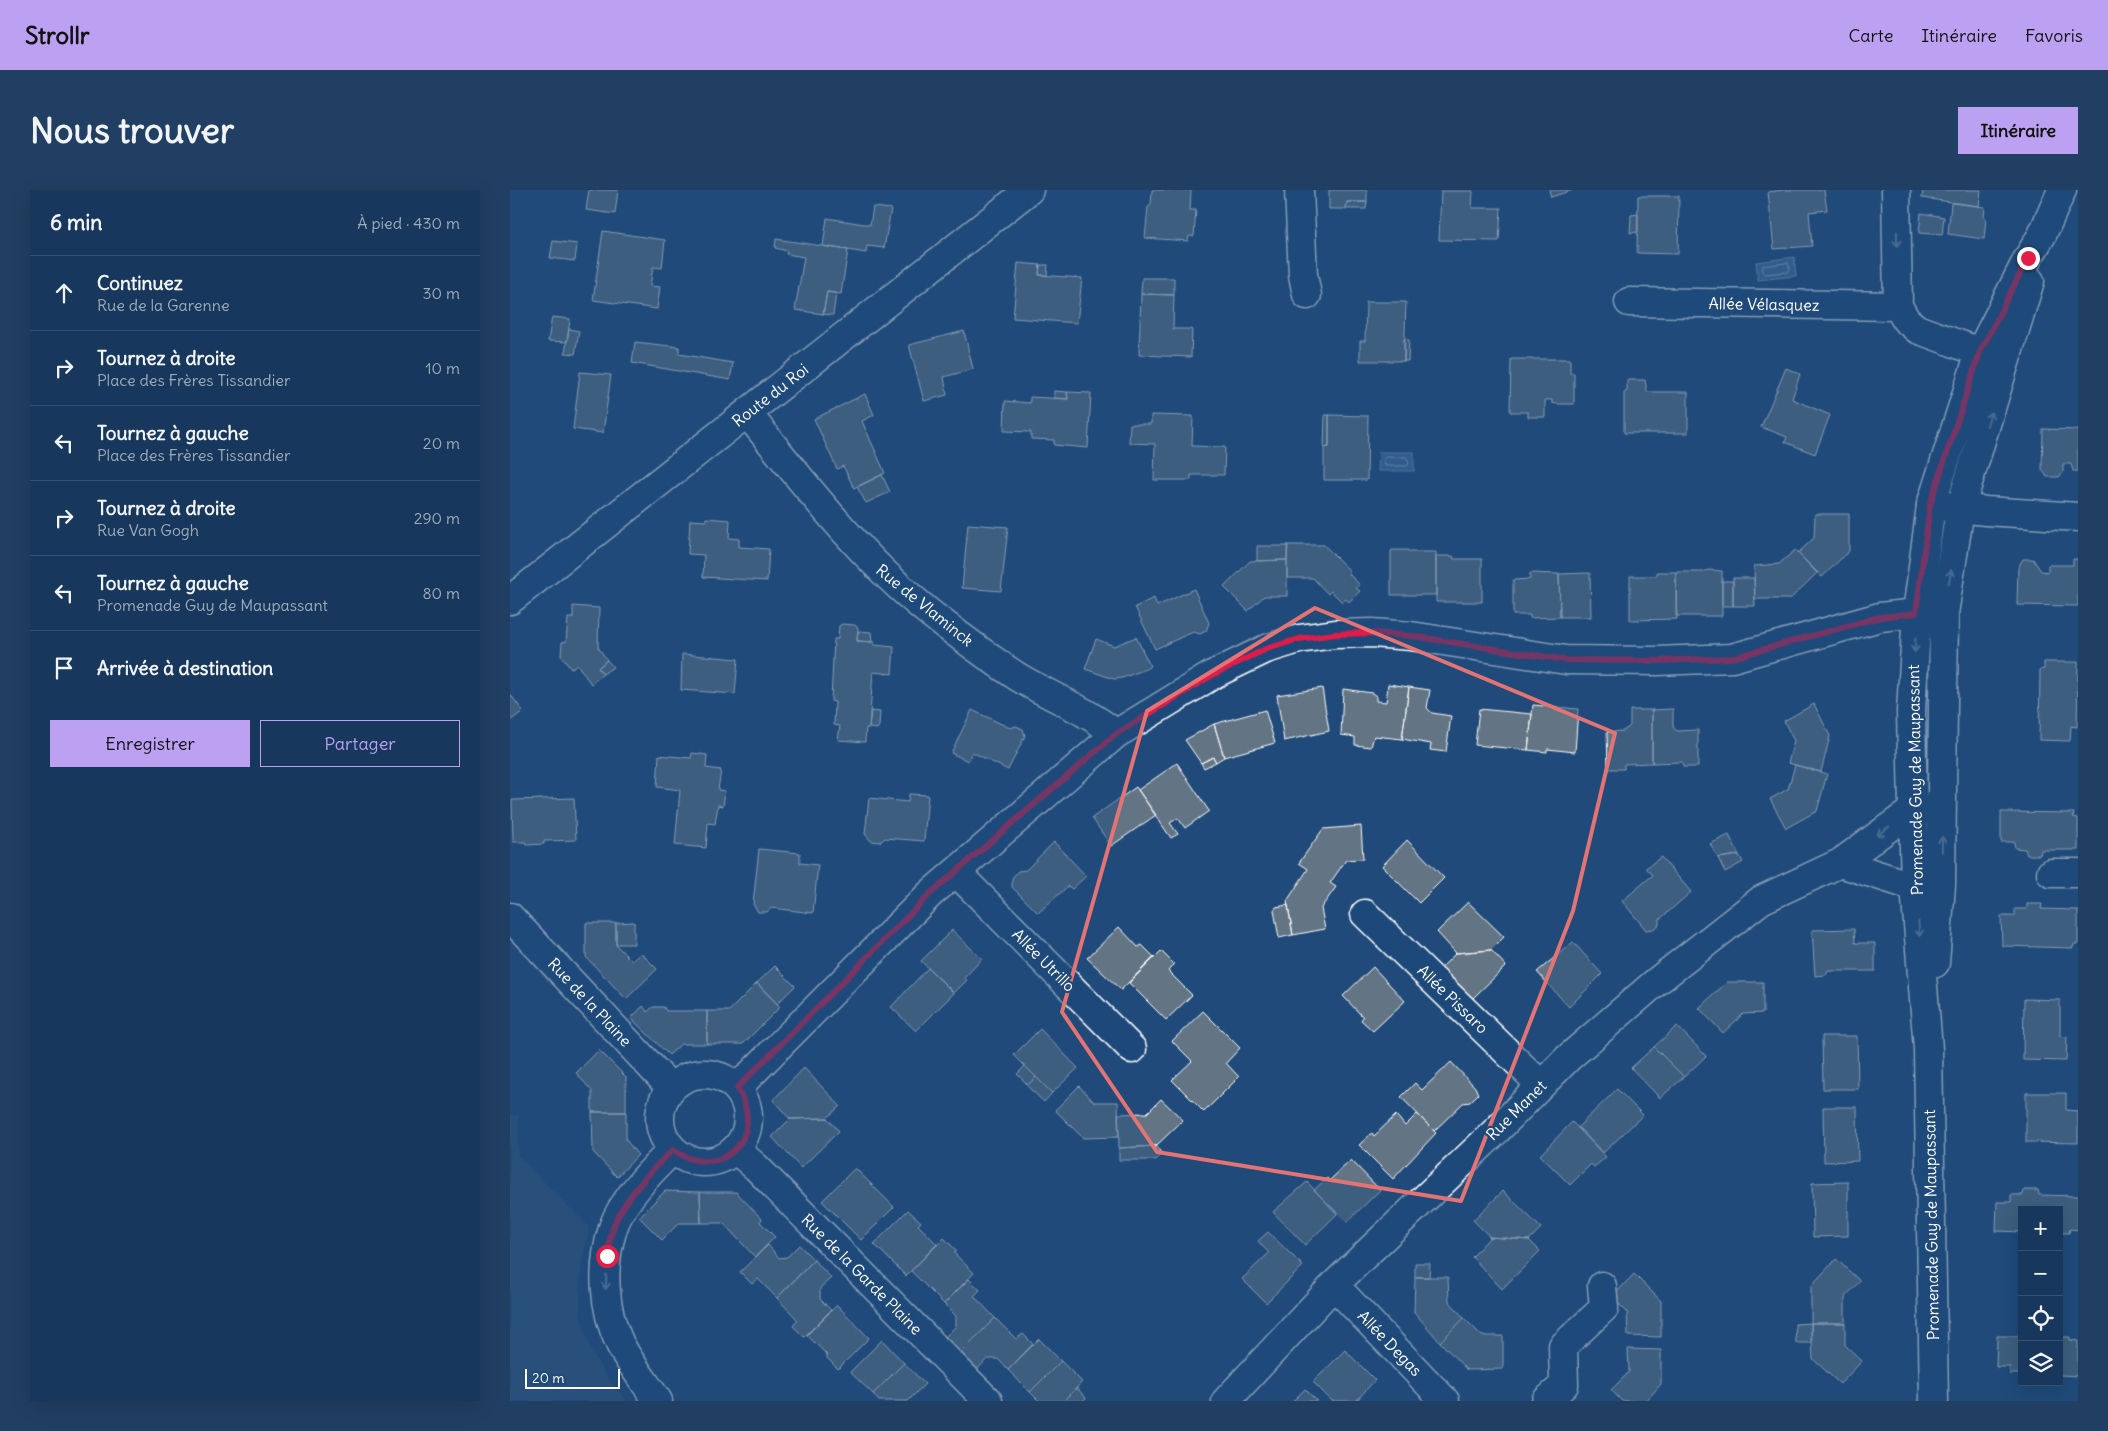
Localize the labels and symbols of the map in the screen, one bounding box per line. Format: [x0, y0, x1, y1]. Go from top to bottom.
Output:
one-way arrow [1892, 230, 1902, 246]
route end [2017, 247, 2040, 270]
street label: Allée Vélasquez [1708, 293, 1820, 315]
street label: Route du Roi [728, 359, 812, 431]
one-way arrow [1984, 412, 1994, 428]
street label: Rue de Vlaminck [872, 560, 978, 650]
one-way arrow [1945, 569, 1955, 585]
one-way arrow [1910, 636, 1919, 652]
street label: Promenade Guy de Maupassant [1903, 664, 1927, 896]
one-way arrow [1876, 826, 1890, 836]
one-way arrow [1937, 836, 1947, 852]
one-way arrow [1914, 921, 1923, 937]
street label: Allée Utrillo [1008, 924, 1080, 996]
street label: Rue de la Plaine [544, 954, 636, 1050]
street label: Allée Pissaro [1413, 960, 1493, 1038]
street label: Rue Manet [1482, 1075, 1551, 1144]
street label: Promenade Guy de Maupassant [1919, 1109, 1943, 1341]
street label: Rue de la Garde Plaine [797, 1209, 927, 1339]
route start [596, 1245, 619, 1268]
one-way arrow [601, 1274, 610, 1290]
street label: Allée Degas [1354, 1306, 1426, 1380]
scale bar [525, 1366, 620, 1389]

